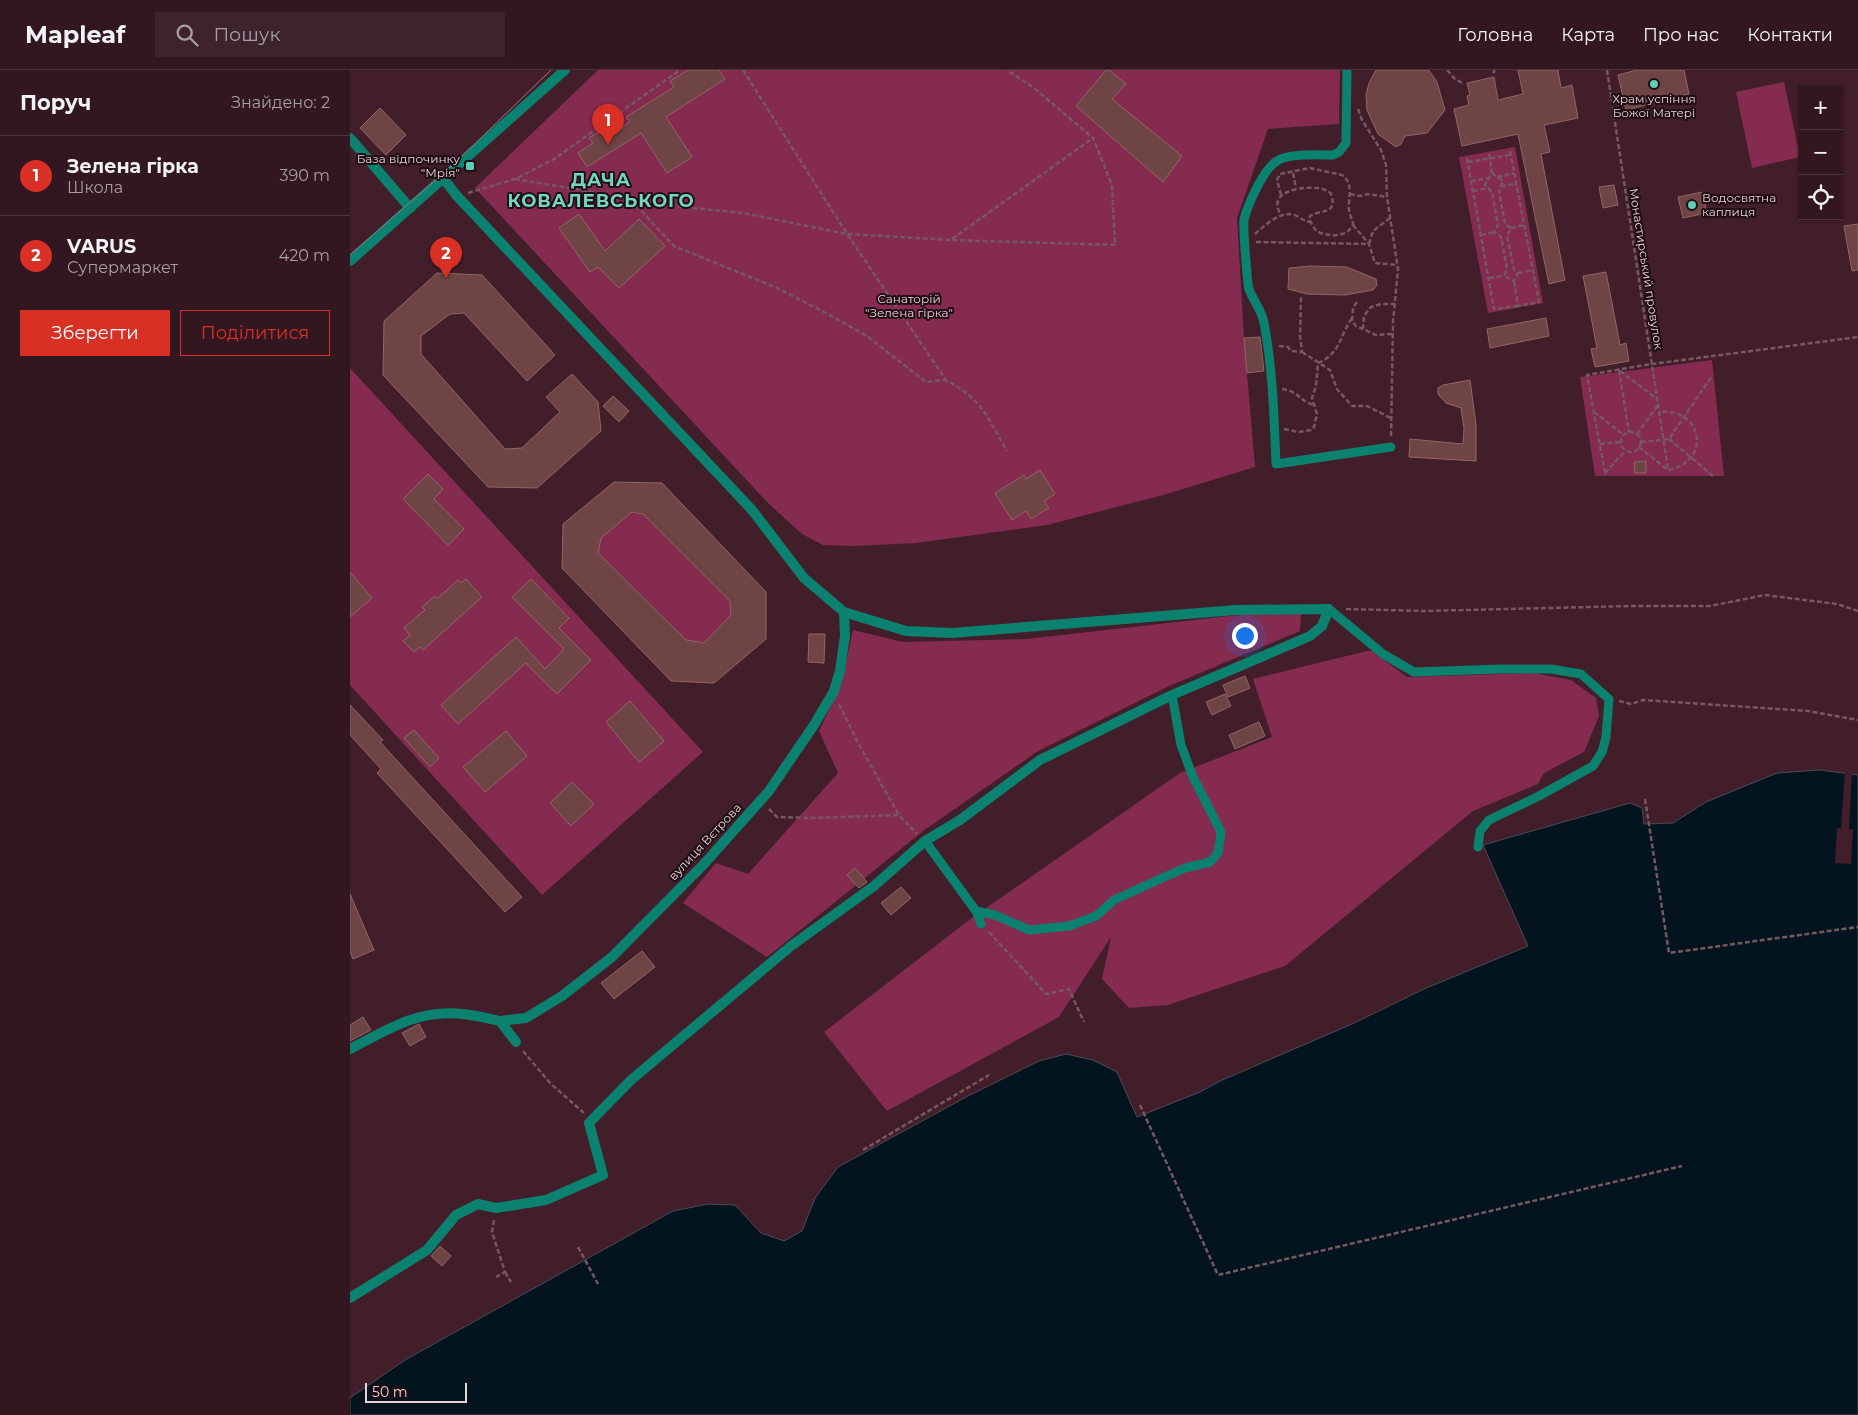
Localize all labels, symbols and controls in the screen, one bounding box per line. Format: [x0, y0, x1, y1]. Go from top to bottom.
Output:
search box [155, 12, 505, 57]
text: Mapleaf [25, 20, 125, 49]
icon: search [173, 21, 201, 49]
text: Пошук [213, 23, 280, 46]
text: Головна [1457, 24, 1533, 46]
text: Карта [1561, 24, 1615, 46]
text: Про нас [1643, 24, 1719, 46]
text: Контакти [1747, 24, 1833, 46]
marker: Храм успіння Божої Матері [1648, 78, 1660, 90]
map controls [1798, 85, 1843, 220]
button: + [1798, 85, 1843, 130]
text: Поруч [20, 90, 91, 115]
place label: Храм успіння Божої Матері [1612, 91, 1696, 120]
text: Знайдено: 2 [231, 93, 330, 112]
pin: 1 [592, 104, 624, 145]
button: − [1798, 130, 1843, 175]
place label: База відпочинку "Мрія" [357, 151, 460, 180]
text: Зелена гірка [67, 155, 199, 178]
marker: База відпочинку "Мрія" [464, 160, 476, 172]
text: 1 [33, 166, 39, 185]
text: 390 m [279, 166, 330, 185]
district label: ДАЧА КОВАЛЕВСЬКОГО [507, 169, 695, 212]
button: locate [1798, 175, 1843, 220]
text: Школа [67, 178, 123, 197]
street label: Монастирський провулок [1626, 187, 1667, 351]
place label: Водосвятна каплиця [1702, 190, 1776, 219]
marker: Водосвятна каплиця [1686, 199, 1698, 211]
text: VARUS [67, 235, 136, 258]
pin: 2 [430, 237, 462, 278]
text: 2 [31, 246, 41, 265]
text: 420 m [279, 246, 330, 265]
text: Супермаркет [67, 258, 178, 277]
park label: Санаторій "Зелена гірка" [865, 291, 953, 320]
button: Зберегти [20, 310, 170, 356]
button: Поділитися [180, 310, 330, 356]
your location [1232, 623, 1258, 649]
street label: вулиця Вєтрова [665, 800, 744, 883]
scale bar [365, 1380, 468, 1403]
text: 50 m [372, 1383, 408, 1401]

